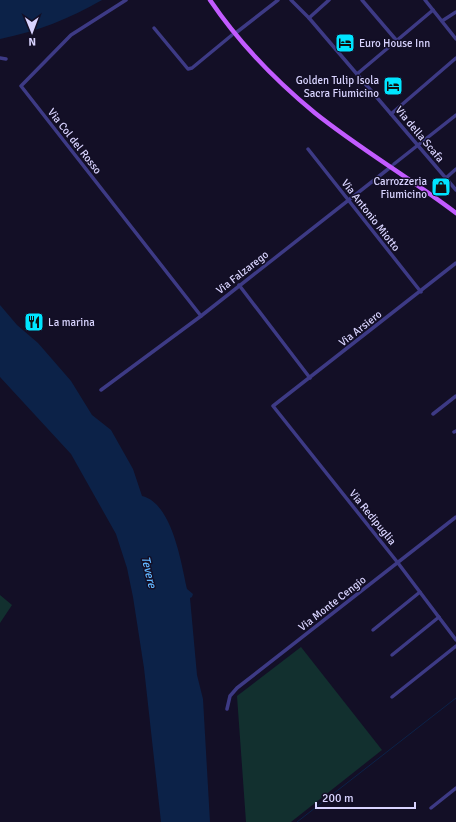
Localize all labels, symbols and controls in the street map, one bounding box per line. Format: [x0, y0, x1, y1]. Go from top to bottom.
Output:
north arrow [12, 12, 52, 52]
hotel icon: Euro House Inn [334, 32, 356, 54]
text: N [28, 35, 36, 48]
place label: Euro House Inn [359, 37, 430, 50]
place label: Golden Tulip Isola Sacra Fiumicino [296, 74, 379, 100]
hotel icon: Golden Tulip Isola Sacra Fiumicino [382, 75, 404, 97]
street label: Via della Scafa [392, 104, 447, 165]
street label: Via Col del Rosso [45, 106, 104, 177]
place label: Carrozzeria Fiumicino [373, 175, 427, 201]
shop icon: Carrozzeria Fiumicino [430, 176, 452, 198]
street label: Via Antonio Miotto [339, 177, 403, 254]
street label: Via Falzarego [213, 248, 271, 297]
street label: Via Arsiero [336, 307, 385, 349]
restaurant icon: La marina [23, 311, 45, 333]
place label: La marina [48, 316, 95, 329]
street label: Via Redipuglia [346, 487, 399, 548]
water label: Tevere [138, 555, 160, 590]
street label: Via Monte Cengio [296, 573, 369, 634]
scale bar [316, 784, 415, 810]
text: 200 m [322, 791, 354, 806]

